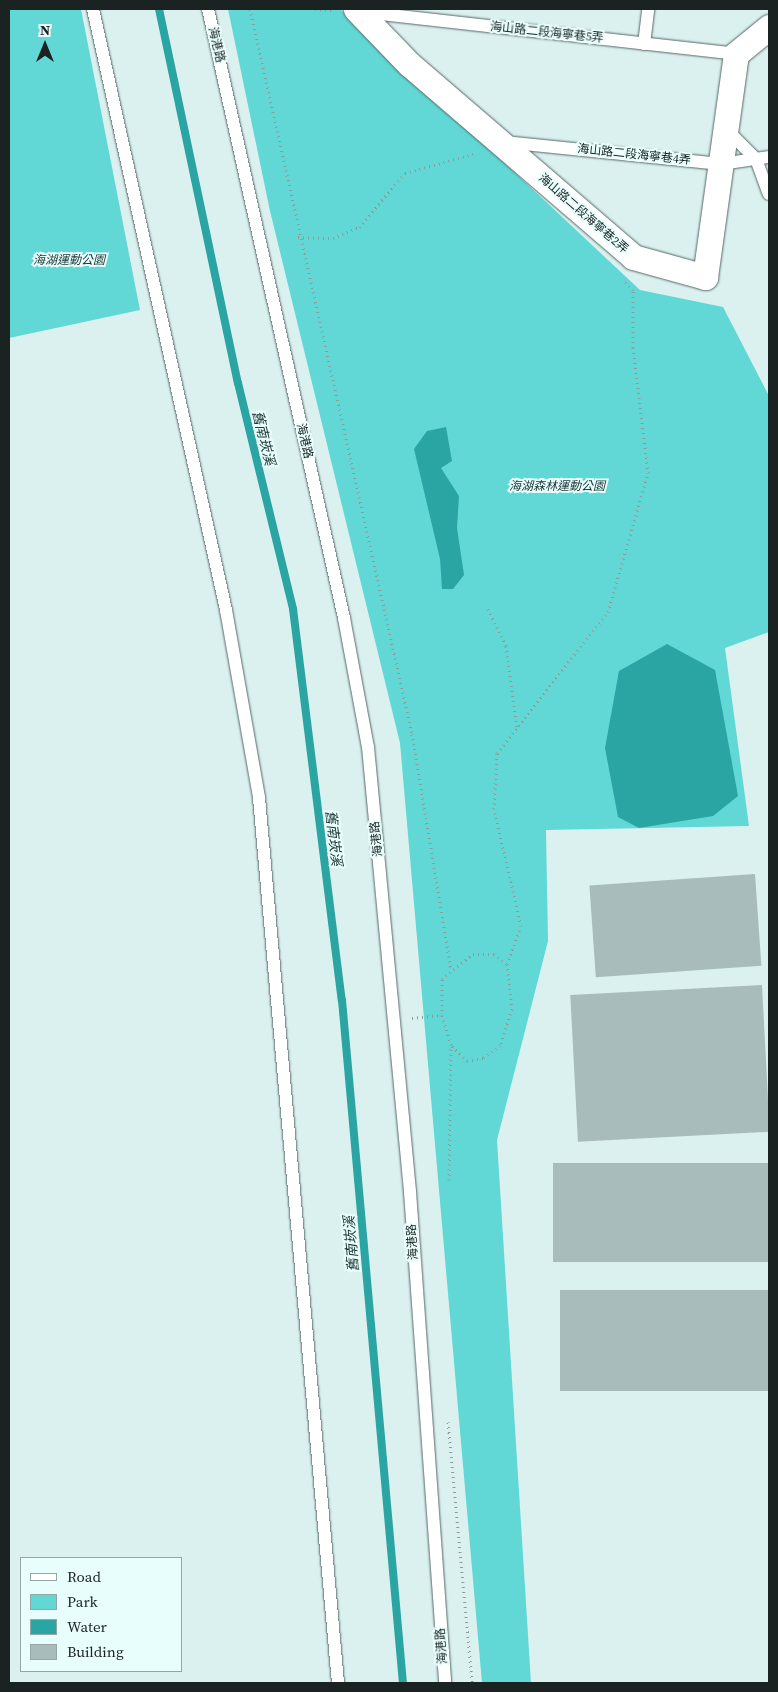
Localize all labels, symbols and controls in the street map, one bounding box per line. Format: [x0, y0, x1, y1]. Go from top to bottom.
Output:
north arrow [20, 20, 70, 70]
text: N [40, 20, 50, 40]
street label: 海山路二段海寧巷5弄 [490, 20, 604, 46]
street label: 海港路 [205, 26, 227, 64]
street label: 海山路二段海寧巷4弄 [577, 142, 691, 168]
street label: 海山路二段海寧巷2弄 [535, 171, 631, 257]
park label: 海湖運動公園 [33, 254, 105, 268]
water label: 舊南崁溪 [249, 409, 279, 467]
street label: 海港路 [293, 422, 315, 460]
park label: 海湖森林運動公園 [509, 480, 605, 494]
water label: 舊南崁溪 [322, 809, 346, 867]
street label: 海港路 [368, 820, 386, 858]
water label: 舊南崁溪 [340, 1215, 362, 1273]
street label: 海港路 [405, 1224, 421, 1260]
legend [20, 1557, 182, 1672]
text: Road [67, 1566, 101, 1587]
text: Park [67, 1591, 98, 1612]
text: Water [67, 1616, 107, 1637]
street label: 海港路 [434, 1628, 450, 1664]
text: Building [67, 1641, 124, 1662]

